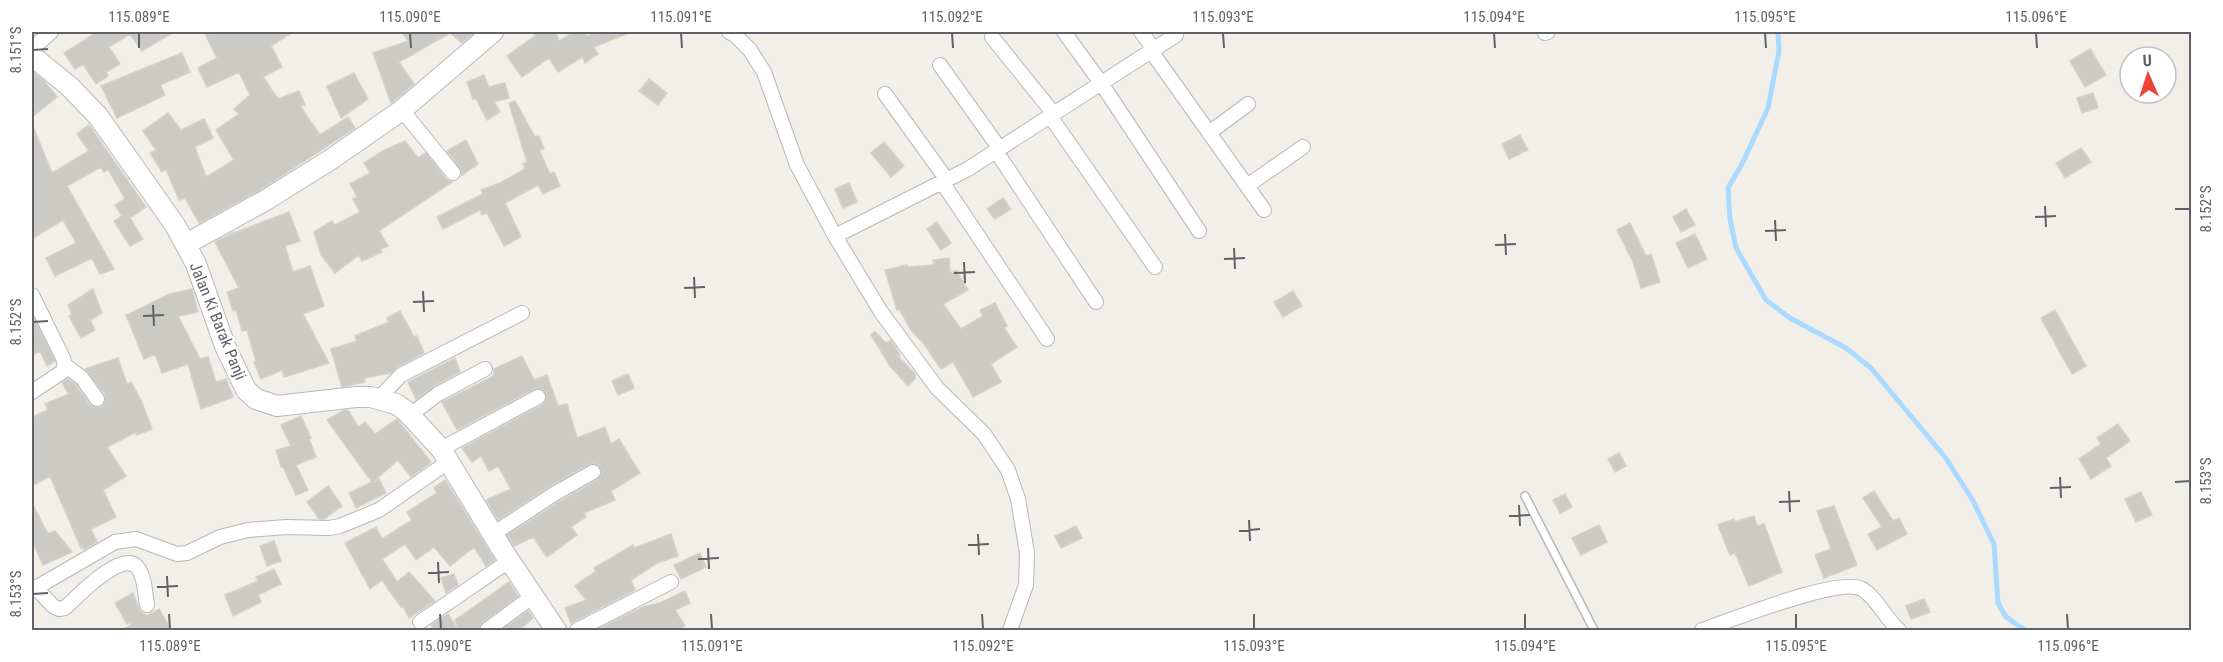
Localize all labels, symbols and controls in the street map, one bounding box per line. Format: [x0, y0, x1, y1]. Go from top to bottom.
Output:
text: 115.089°E [108, 8, 170, 26]
text: 115.090°E [379, 8, 441, 26]
text: 115.091°E [650, 8, 712, 26]
text: 115.092°E [921, 8, 983, 26]
text: 115.093°E [1192, 8, 1254, 26]
text: 115.094°E [1463, 8, 1525, 26]
text: 115.095°E [1734, 8, 1796, 26]
text: 115.096°E [2005, 8, 2067, 26]
text: 8.151°S [7, 26, 25, 73]
north arrow [2118, 45, 2178, 105]
text: U [2142, 51, 2152, 70]
text: 8.152°S [2197, 185, 2215, 232]
street label: Jalan Ki Barak Panji [186, 259, 250, 383]
text: 8.152°S [7, 298, 25, 345]
text: 8.153°S [2197, 457, 2215, 504]
text: 8.153°S [7, 570, 25, 617]
text: 115.089°E [139, 637, 201, 655]
text: 115.090°E [410, 637, 472, 655]
text: 115.091°E [681, 637, 743, 655]
text: 115.092°E [952, 637, 1014, 655]
text: 115.093°E [1223, 637, 1285, 655]
text: 115.094°E [1494, 637, 1556, 655]
text: 115.095°E [1765, 637, 1827, 655]
text: 115.096°E [2037, 637, 2099, 655]

